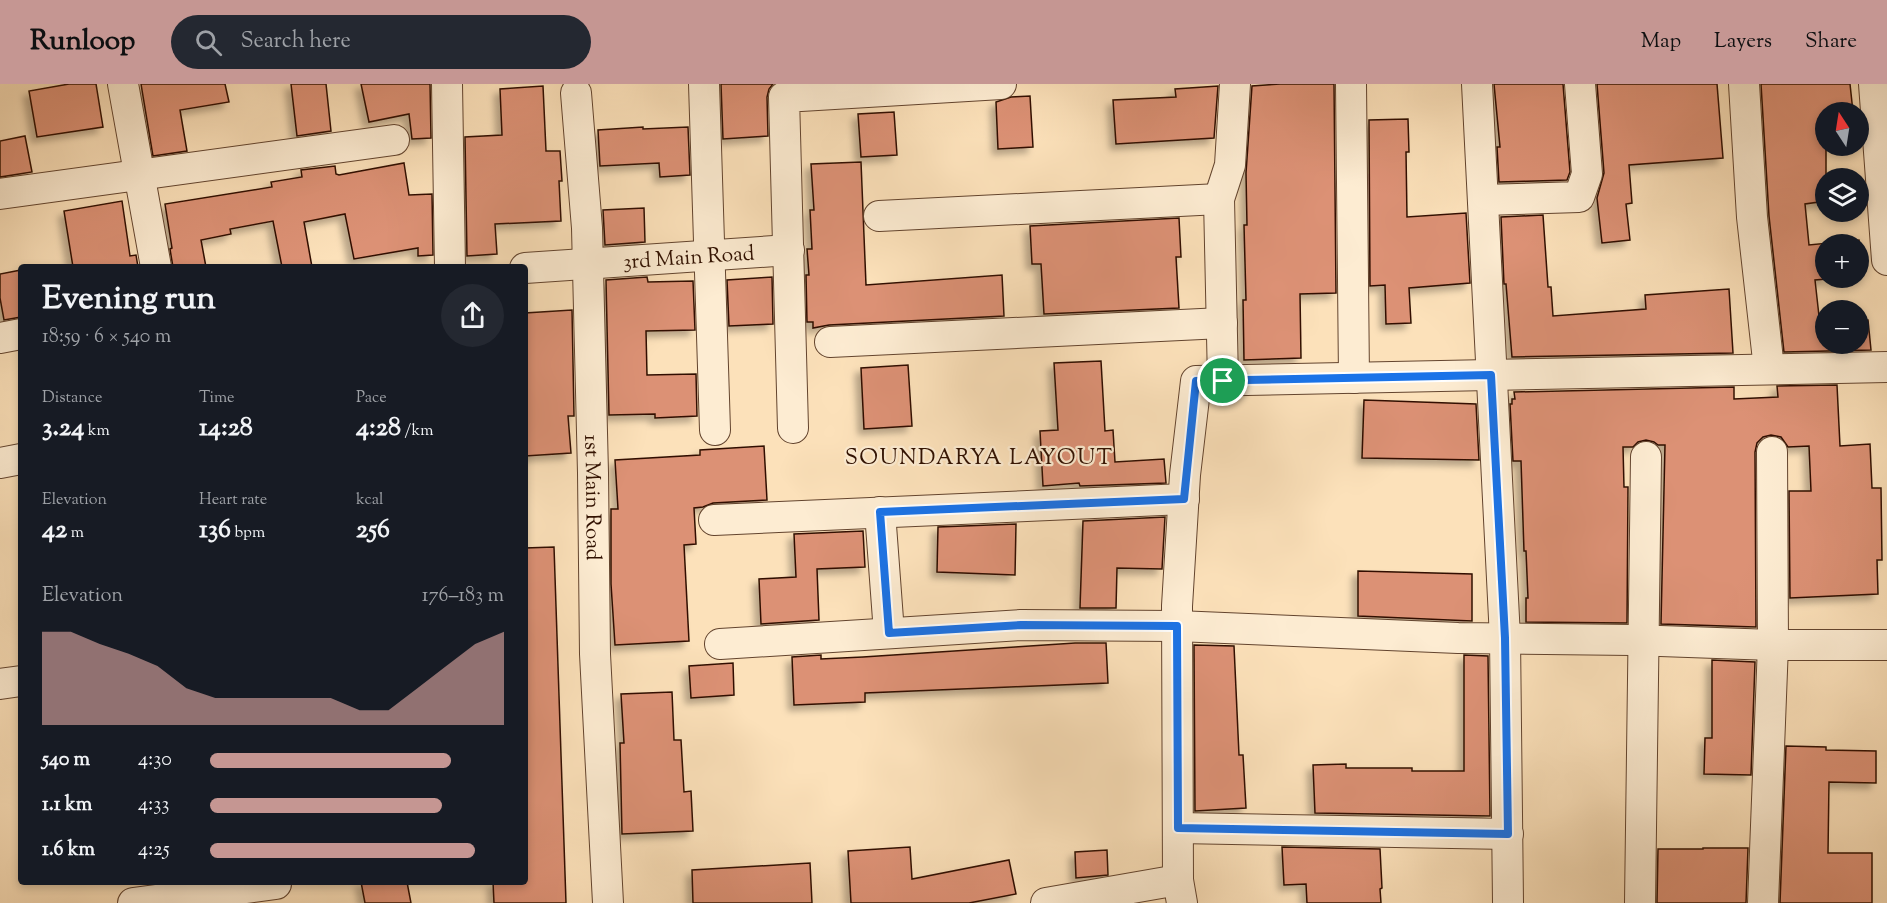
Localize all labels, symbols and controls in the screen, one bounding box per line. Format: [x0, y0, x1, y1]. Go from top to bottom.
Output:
search box [171, 15, 591, 69]
text: Runloop [30, 22, 135, 62]
icon: search [192, 26, 225, 59]
text: Search here [240, 26, 351, 58]
text: Map [1641, 27, 1681, 57]
text: Layers [1714, 27, 1772, 57]
text: Share [1805, 27, 1857, 57]
north arrow [1815, 102, 1869, 156]
map controls [1815, 102, 1869, 354]
button: layers [1815, 168, 1869, 222]
button: + [1815, 234, 1869, 288]
street label: 3rd Main Road [622, 239, 756, 278]
text: Evening run [42, 276, 216, 324]
button: share [441, 284, 504, 347]
button: − [1815, 300, 1869, 354]
text: 18:59 · 6 × 540 m [42, 323, 171, 352]
pin [1197, 355, 1248, 406]
icon: arrive [1206, 364, 1239, 397]
text: Distance [42, 387, 102, 410]
text: Time [199, 387, 235, 410]
text: Pace [356, 387, 387, 410]
text: 3.24 [42, 410, 84, 447]
text: 14:28 [199, 410, 253, 447]
text: 4:28 [356, 410, 401, 447]
text: km [84, 420, 110, 443]
text: /km [401, 420, 433, 443]
street label: 1st Main Road [575, 434, 607, 561]
district label: SOUNDARYA LAYOUT [845, 443, 1113, 475]
text: Elevation [42, 489, 107, 512]
text: Heart rate [199, 489, 267, 512]
text: kcal [356, 489, 384, 512]
text: 42 [42, 512, 67, 549]
text: 136 [199, 512, 231, 549]
text: 256 [356, 512, 390, 549]
text: m [67, 522, 84, 545]
text: bpm [231, 522, 265, 545]
text: Elevation [42, 582, 123, 611]
text: 176–183 m [422, 582, 504, 611]
text: 540 m [42, 746, 90, 775]
text: 4:30 [138, 746, 172, 775]
text: 1.1 km [42, 791, 92, 820]
text: 4:33 [138, 791, 169, 820]
text: 1.6 km [42, 836, 95, 865]
text: 4:25 [138, 836, 169, 865]

